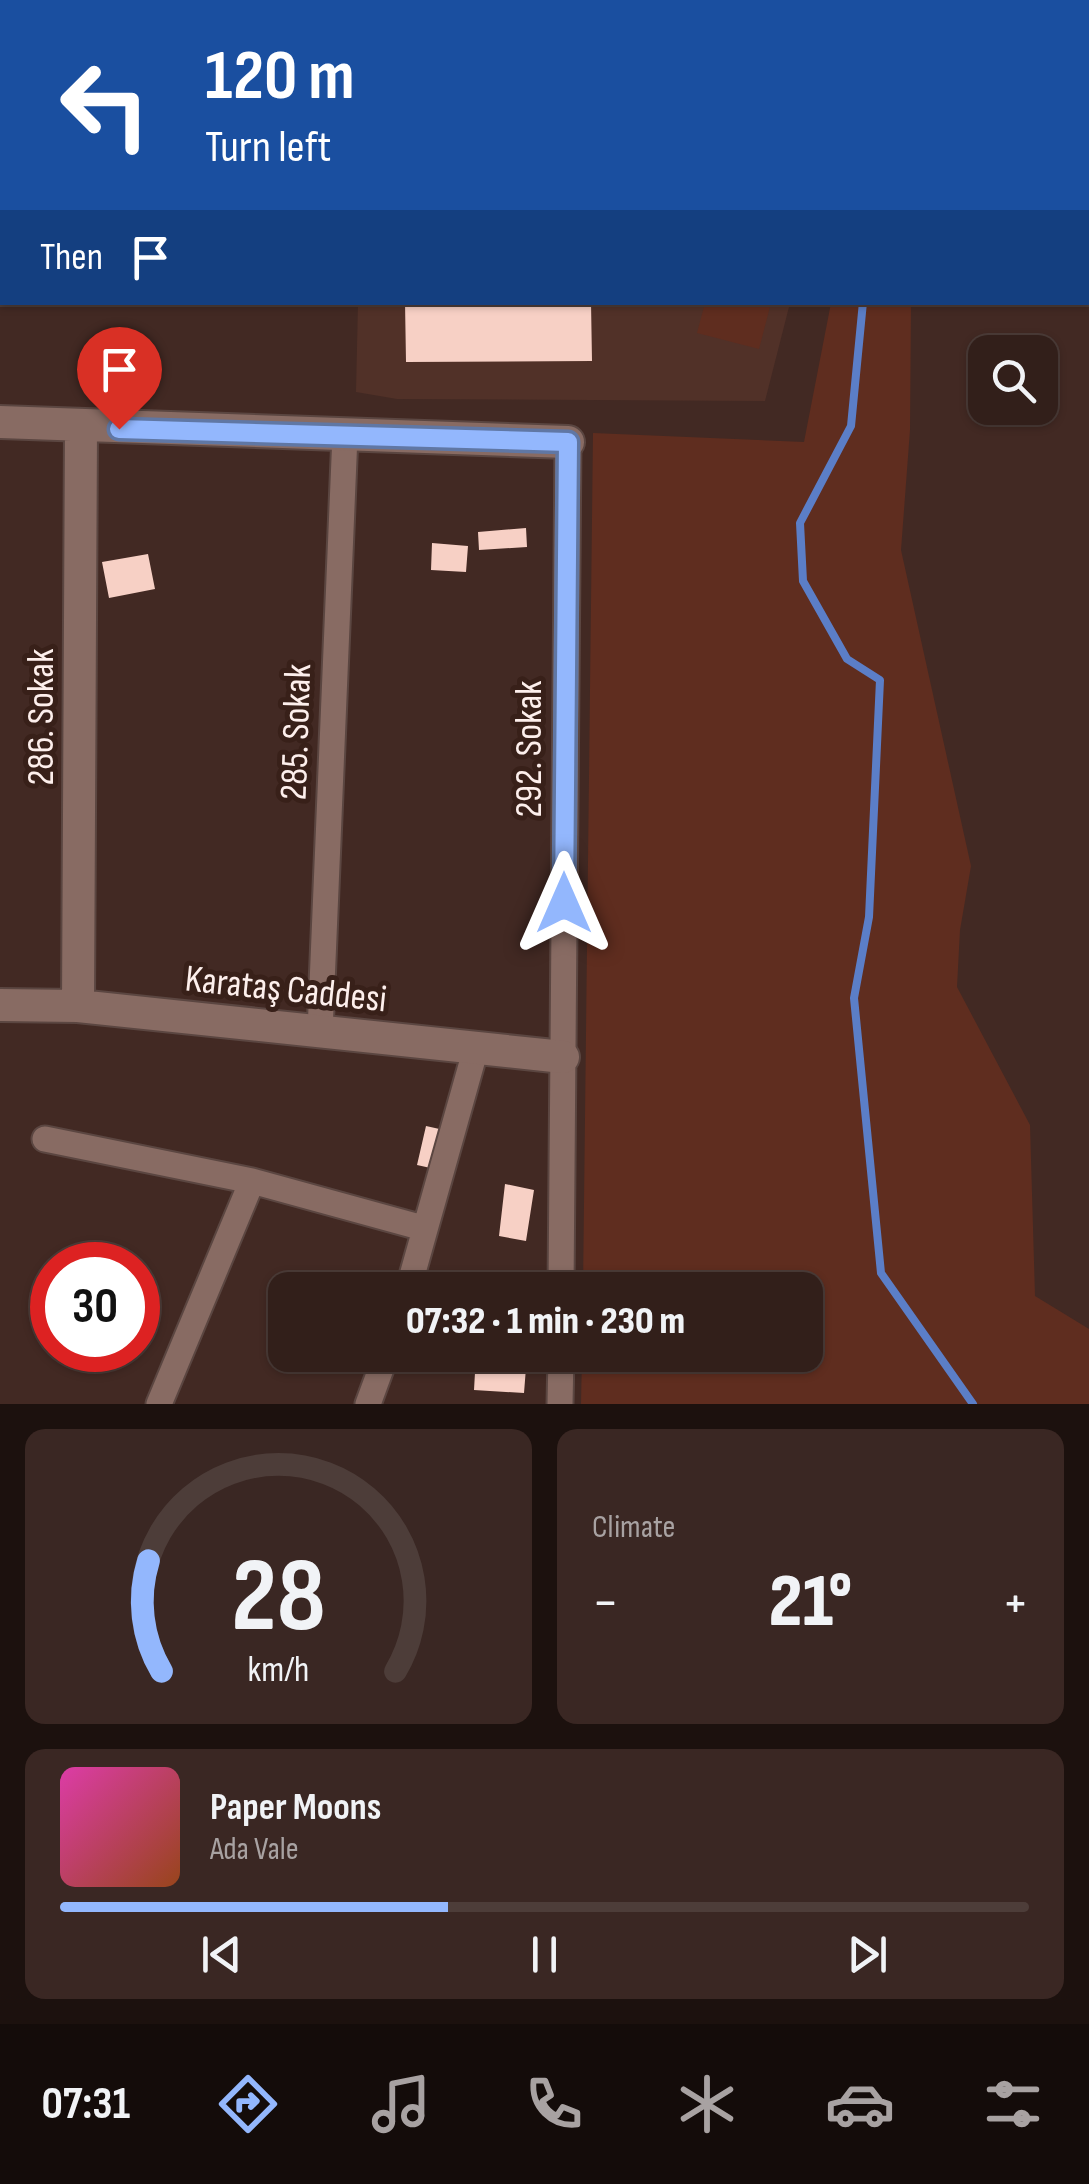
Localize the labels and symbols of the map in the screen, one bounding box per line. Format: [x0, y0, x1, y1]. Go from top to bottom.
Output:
pin [77, 327, 162, 430]
street label: 286. Sokak [19, 648, 64, 786]
street label: 285. Sokak [272, 663, 321, 801]
street label: 292. Sokak [507, 680, 552, 818]
position arrow [512, 851, 616, 955]
street label: Karataş Caddesi [183, 957, 389, 1022]
speed limit sign: 30 [30, 1242, 160, 1372]

